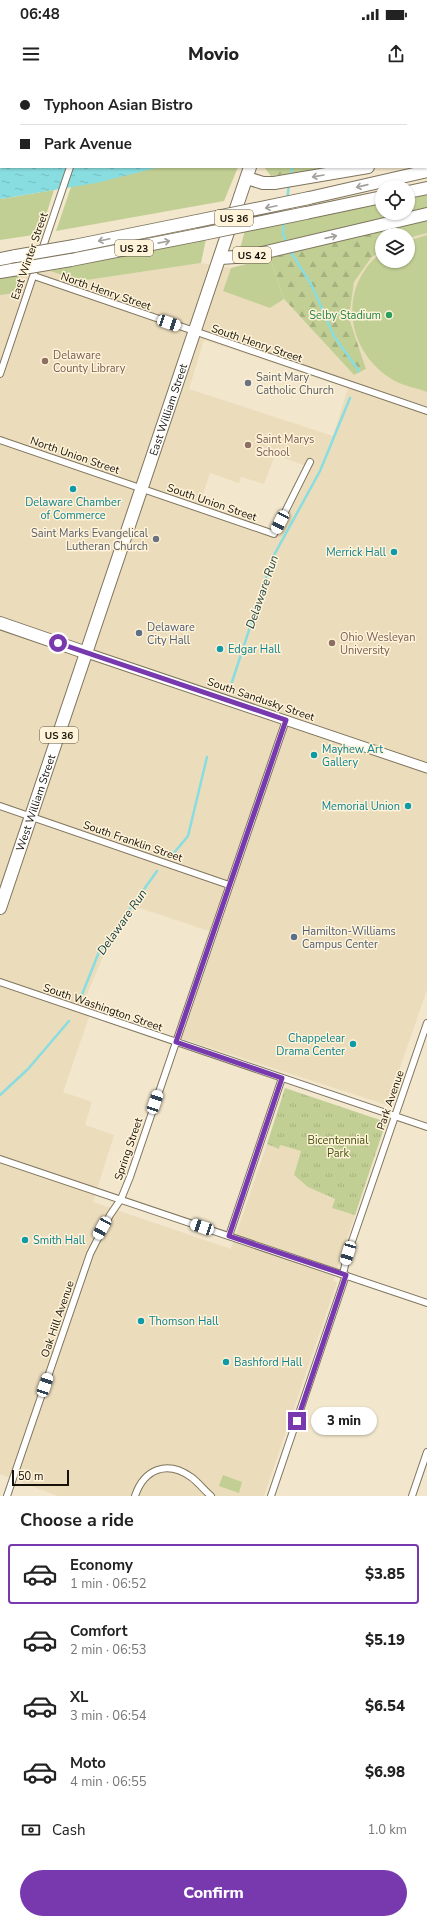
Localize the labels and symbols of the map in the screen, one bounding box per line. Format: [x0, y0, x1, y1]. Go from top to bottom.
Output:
one-way arrow [312, 172, 325, 180]
one-way arrow [356, 183, 369, 191]
one-way arrow [264, 203, 277, 211]
street label: East Winter Street [8, 210, 51, 302]
road number: US 36 [215, 210, 253, 226]
one-way arrow [324, 232, 337, 240]
one-way arrow [98, 236, 111, 244]
one-way arrow [157, 238, 170, 246]
road number: US 23 [115, 240, 153, 256]
road number: US 42 [233, 247, 271, 263]
street label: North Henry Street [59, 269, 153, 314]
place label: Selby Stadium [309, 308, 381, 323]
marker: Selby Stadium [384, 310, 394, 320]
car [156, 313, 182, 333]
street label: South Henry Street [209, 321, 304, 366]
place label: Delaware County Library [53, 348, 126, 376]
marker: Delaware County Library [40, 356, 50, 366]
street label: East William Street [146, 362, 191, 458]
place label: Saint Mary Catholic Church [256, 370, 334, 398]
marker: Saint Mary Catholic Church [243, 378, 253, 388]
place label: Saint Marys School [256, 432, 314, 460]
street label: North Union Street [28, 433, 122, 478]
marker: Saint Marys School [243, 440, 253, 450]
street label: South Union Street [165, 480, 259, 525]
marker: Delaware Chamber of Commerce [68, 484, 78, 494]
place label: Delaware Chamber of Commerce [25, 495, 121, 523]
car [269, 509, 291, 535]
place label: Saint Marks Evangelical Lutheran Church [31, 526, 149, 554]
marker: Saint Marks Evangelical Lutheran Church [151, 534, 161, 544]
place label: Merrick Hall [326, 545, 387, 560]
marker: Merrick Hall [389, 547, 399, 557]
water label: Delaware Run [242, 553, 282, 631]
place label: Delaware City Hall [147, 620, 195, 648]
marker: Delaware City Hall [134, 628, 144, 638]
place label: Ohio Wesleyan University [340, 630, 415, 658]
route start [49, 634, 67, 652]
marker: Ohio Wesleyan University [327, 638, 337, 648]
place label: Edgar Hall [228, 642, 281, 657]
marker: Edgar Hall [215, 644, 225, 654]
street label: South Sandusky Street [205, 674, 317, 725]
road number: US 36 [40, 727, 78, 743]
place label: Mayhew Art Gallery [322, 742, 383, 770]
marker: Mayhew Art Gallery [309, 750, 319, 760]
street label: West William Street [13, 753, 59, 853]
place label: Memorial Union [322, 799, 400, 814]
marker: Memorial Union [403, 801, 413, 811]
street label: South Franklin Street [81, 817, 185, 866]
water label: Delaware Run [93, 886, 151, 958]
place label: Hamilton-Williams Campus Center [302, 924, 396, 952]
marker: Hamilton-Williams Campus Center [289, 932, 299, 942]
street label: South Washington Street [41, 980, 165, 1035]
place label: Chappelear Drama Center [276, 1031, 345, 1059]
marker: Chappelear Drama Center [348, 1039, 358, 1049]
street label: Park Avenue [373, 1068, 408, 1132]
car [145, 1089, 165, 1115]
street label: Spring Street [111, 1116, 146, 1182]
park label: Bicentennial Park [308, 1133, 369, 1161]
car [91, 1215, 113, 1241]
car [189, 1217, 215, 1237]
place label: Smith Hall [33, 1233, 86, 1248]
marker: Smith Hall [20, 1235, 30, 1245]
car [339, 1240, 357, 1266]
street label: Oak Hill Avenue [37, 1279, 78, 1360]
place label: Thomson Hall [149, 1314, 219, 1329]
marker: Thomson Hall [136, 1316, 146, 1326]
place label: Bashford Hall [234, 1355, 303, 1370]
marker: Bashford Hall [221, 1357, 231, 1367]
car [35, 1372, 55, 1398]
callout: 3 min [311, 1407, 377, 1435]
route end [288, 1412, 306, 1430]
scale bar [12, 1468, 69, 1487]

